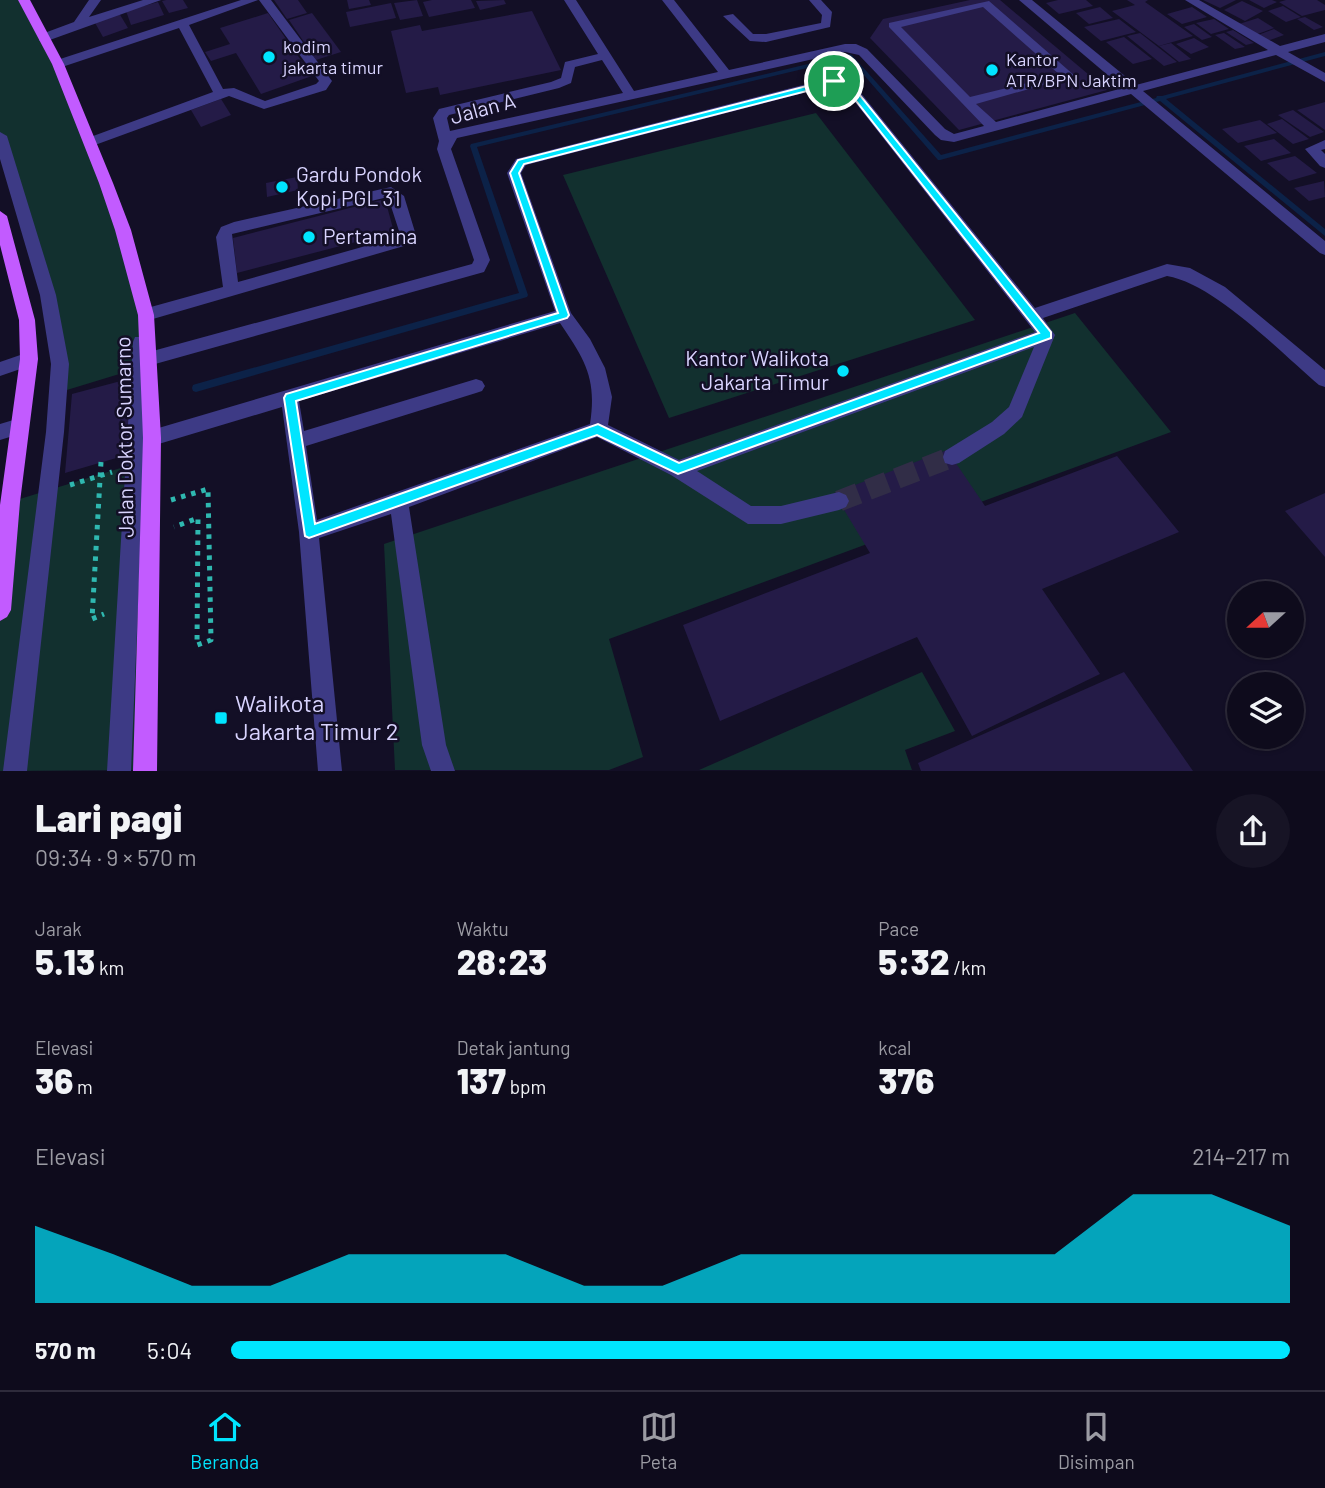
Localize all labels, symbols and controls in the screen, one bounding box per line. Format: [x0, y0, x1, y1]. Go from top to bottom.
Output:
place label: kodim jakarta timur [282, 35, 383, 78]
place label: Kantor ATR/BPN Jaktim [1006, 48, 1137, 91]
marker: kodim jakarta timur [261, 49, 277, 65]
pin [804, 51, 864, 111]
icon: arrive [815, 62, 853, 100]
marker: Kantor ATR/BPN Jaktim [984, 62, 1000, 78]
street label: Jalan A [447, 87, 518, 128]
place label: Gardu Pondok Kopi PGL 31 [296, 161, 422, 210]
marker: Gardu Pondok Kopi PGL 31 [274, 179, 290, 195]
place label: Pertamina [323, 223, 417, 248]
marker: Pertamina [301, 229, 317, 245]
street label: Jalan Doktor Sumarno [109, 336, 138, 538]
place label: Kantor Walikota Jakarta Timur [685, 345, 829, 394]
marker: Kantor Walikota Jakarta Timur [835, 363, 851, 379]
north arrow [1227, 581, 1304, 658]
map controls [1227, 581, 1304, 749]
button: layers [1227, 672, 1304, 749]
place label: Walikota Jakarta Timur 2 [235, 688, 399, 745]
marker: Walikota Jakarta Timur 2 [213, 710, 229, 726]
text: Lari pagi [35, 794, 182, 840]
button: share [1216, 794, 1290, 868]
text: 09:34 · 9 × 570 m [35, 843, 197, 871]
text: Jarak [35, 917, 82, 940]
text: Waktu [457, 917, 509, 940]
text: Pace [878, 917, 919, 940]
text: 5.13 [35, 940, 95, 982]
text: 28:23 [457, 940, 547, 982]
text: 5:32 [878, 940, 950, 982]
text: km [95, 956, 124, 979]
text: /km [950, 956, 986, 979]
text: Elevasi [35, 1036, 93, 1059]
text: Detak jantung [457, 1036, 570, 1059]
text: kcal [878, 1036, 911, 1059]
text: 36 [35, 1059, 73, 1101]
text: 137 [457, 1059, 506, 1101]
text: 376 [878, 1059, 934, 1101]
text: m [73, 1075, 93, 1098]
text: bpm [506, 1075, 546, 1098]
text: Elevasi [35, 1142, 106, 1170]
text: 214–217 m [1192, 1142, 1290, 1170]
text: 570 m [35, 1336, 96, 1364]
text: 5:04 [147, 1336, 192, 1364]
tab: Beranda [190, 1408, 259, 1473]
tab: Peta [640, 1408, 678, 1473]
tab: Disimpan [1058, 1408, 1135, 1473]

